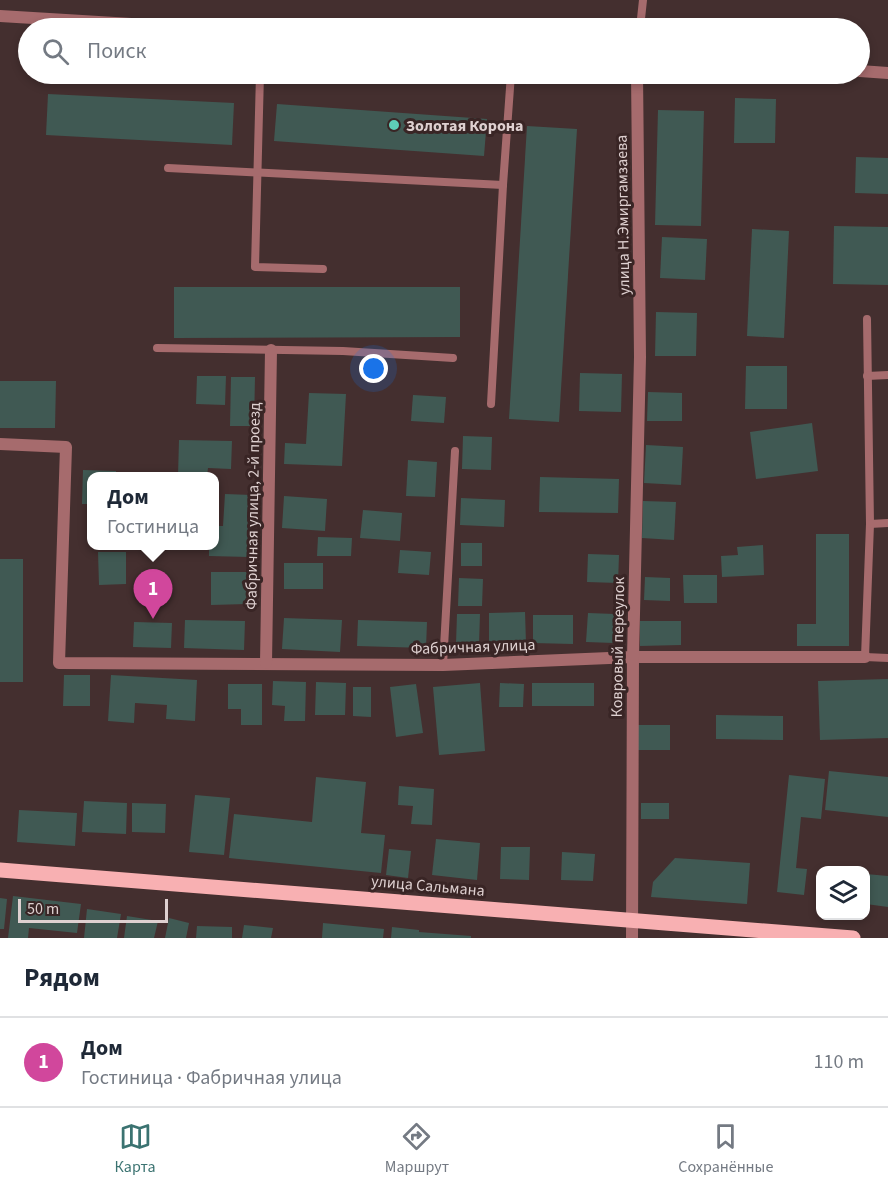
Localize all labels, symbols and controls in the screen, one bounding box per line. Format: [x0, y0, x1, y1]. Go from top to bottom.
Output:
search box [18, 18, 870, 84]
icon: search [39, 35, 72, 68]
text: Поиск [87, 35, 146, 67]
place label: Золотая Корона [406, 115, 524, 137]
marker: Золотая Корона [387, 118, 401, 132]
street label: улица Н.Эмиргамзаева [611, 135, 635, 295]
your location [359, 354, 388, 383]
street label: Фабричная улица, 2-й проезд [240, 402, 266, 610]
popup [87, 472, 219, 550]
text: Дом [107, 481, 149, 513]
text: Гостиница [107, 513, 199, 541]
pin: 1 [134, 570, 172, 619]
street label: Ковровый переулок [606, 576, 630, 718]
street label: Фабричная улица [410, 634, 536, 660]
map controls [816, 866, 870, 920]
button: layers [816, 866, 870, 920]
street label: улица Сальмана [370, 870, 486, 902]
scale bar [18, 896, 168, 924]
text: 50 m [27, 898, 59, 920]
text: Рядом [24, 959, 100, 996]
text: Дом [81, 1032, 123, 1064]
text: 1 [38, 1048, 49, 1076]
text: 110 m [814, 1048, 864, 1076]
text: Гостиница · Фабричная улица [81, 1064, 342, 1092]
tab: Карта [115, 1120, 156, 1178]
tab: Маршрут [385, 1120, 449, 1178]
tab: Сохранённые [678, 1120, 773, 1178]

